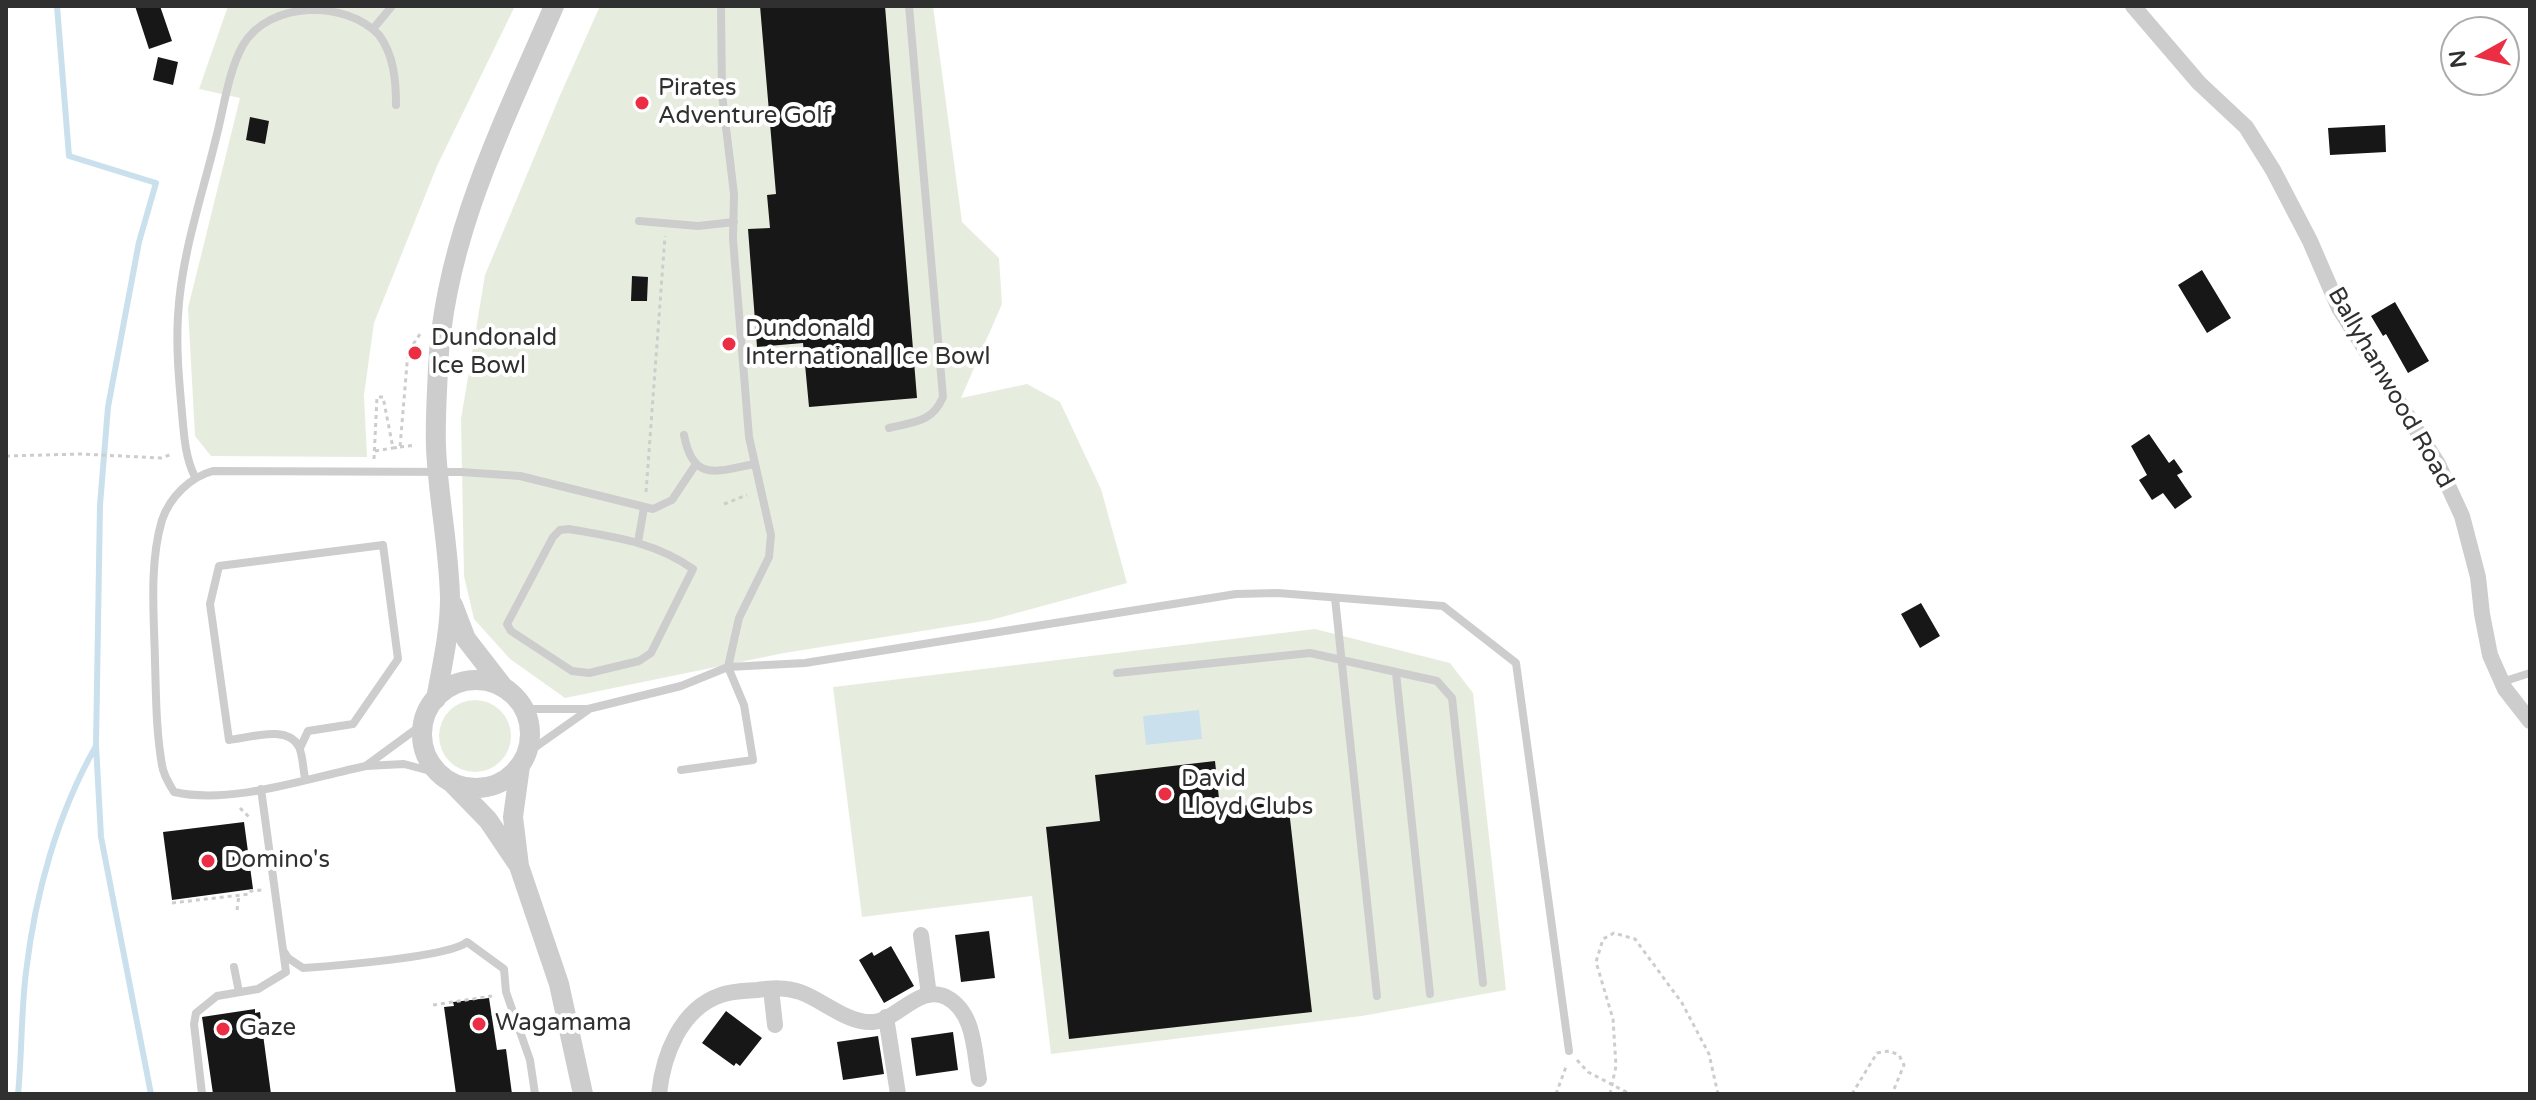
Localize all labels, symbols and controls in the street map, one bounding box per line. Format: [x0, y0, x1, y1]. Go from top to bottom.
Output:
north arrow [2440, 16, 2520, 96]
text: N [2444, 49, 2472, 70]
place label: Pirates Adventure Golf [658, 75, 832, 131]
marker: Pirates Adventure Golf [633, 94, 651, 112]
street label: Ballyhanwood Road [2321, 282, 2459, 494]
place label: Dundonald International Ice Bowl [745, 316, 991, 372]
place label: Dundonald Ice Bowl [431, 325, 557, 381]
marker: Dundonald International Ice Bowl [720, 335, 738, 353]
marker: Dundonald Ice Bowl [406, 344, 424, 362]
place label: David Lloyd Clubs [1181, 766, 1313, 822]
marker: David Lloyd Clubs [1156, 785, 1174, 803]
place label: Domino's [224, 847, 330, 875]
marker: Domino's [199, 852, 217, 870]
place label: Wagamama [495, 1010, 631, 1038]
place label: Gaze [239, 1015, 296, 1043]
marker: Wagamama [470, 1015, 488, 1033]
marker: Gaze [214, 1020, 232, 1038]

